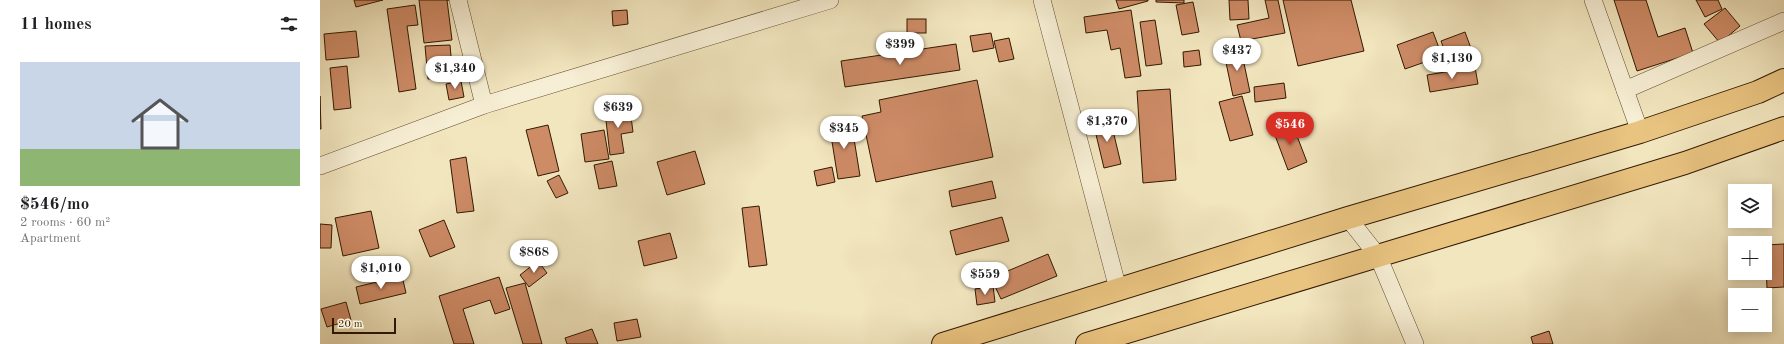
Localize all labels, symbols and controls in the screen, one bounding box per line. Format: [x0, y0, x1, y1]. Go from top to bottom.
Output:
icon: filters [278, 13, 300, 35]
text: 11 homes [20, 16, 92, 33]
pin: $399 [876, 32, 924, 66]
text: $399 [885, 38, 915, 51]
pin: $437 [1213, 38, 1261, 72]
text: $437 [1222, 44, 1252, 57]
pin: $1,130 [1419, 46, 1485, 80]
text: $1,130 [1431, 52, 1473, 65]
pin: $1,340 [422, 56, 488, 90]
text: $1,340 [434, 62, 476, 75]
icon: home [124, 88, 196, 160]
pin: $639 [594, 95, 642, 129]
text: $639 [603, 101, 633, 114]
pin: $1,370 [1074, 109, 1140, 143]
pin: $546 [1266, 112, 1314, 146]
text: $1,370 [1086, 115, 1128, 128]
pin: $345 [820, 116, 868, 150]
text: $546 [1275, 118, 1305, 131]
text: $345 [829, 122, 859, 135]
map controls [1728, 184, 1772, 332]
button: layers [1728, 184, 1772, 228]
text: $546/mo [20, 196, 89, 213]
text: 2 rooms · 60 m² [20, 216, 110, 229]
text: Apartment [20, 232, 81, 245]
button: + [1728, 236, 1772, 280]
pin: $868 [510, 240, 558, 274]
text: $868 [519, 246, 549, 259]
pin: $1,010 [348, 256, 414, 290]
text: $1,010 [360, 262, 402, 275]
pin: $559 [961, 262, 1009, 296]
text: $559 [970, 268, 1000, 281]
button: − [1728, 288, 1772, 332]
scale bar [332, 316, 396, 335]
text: 20 m [338, 319, 363, 330]

